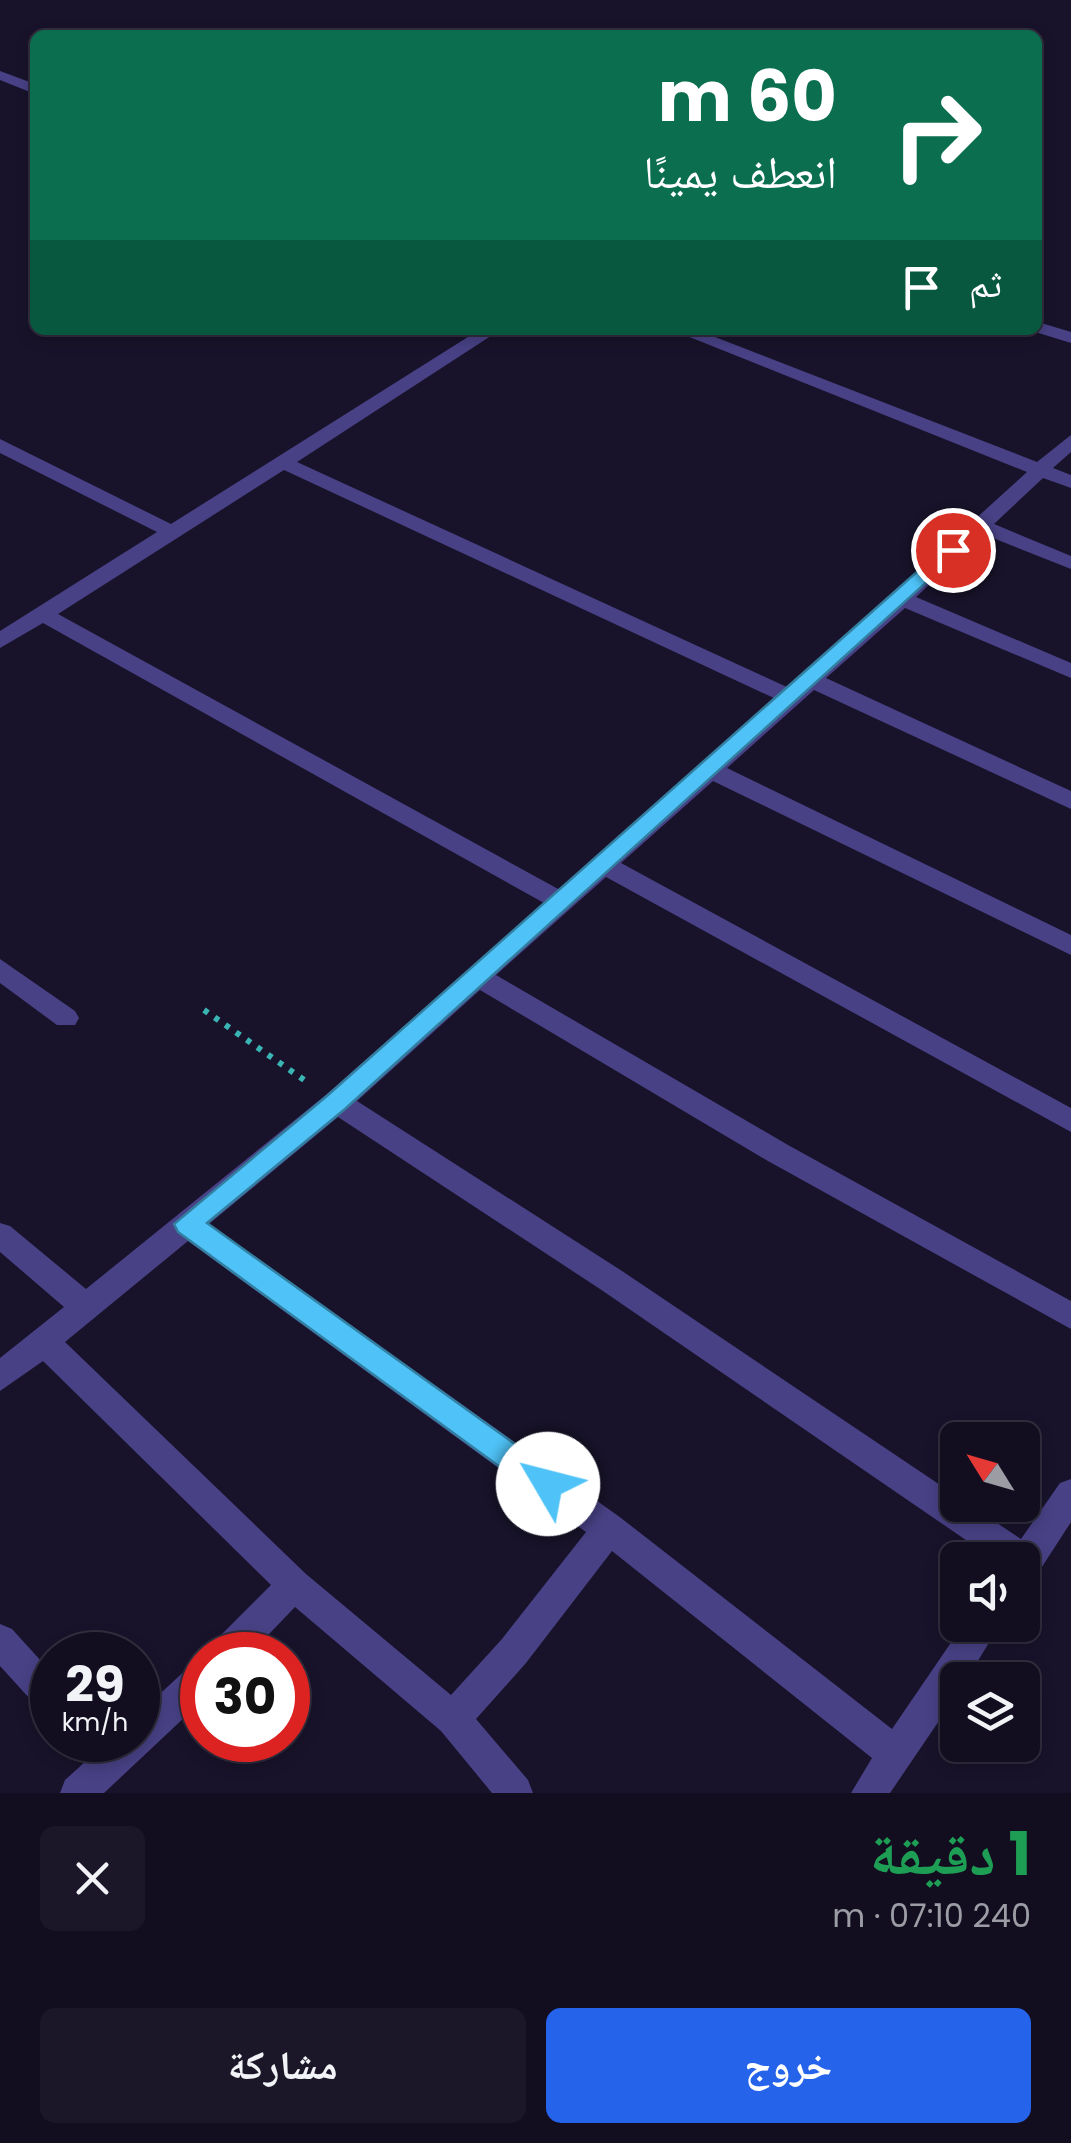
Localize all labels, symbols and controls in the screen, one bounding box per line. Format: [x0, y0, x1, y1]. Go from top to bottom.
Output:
text: 60 m [658, 47, 837, 146]
icon: right [872, 70, 1002, 200]
text: انعطف يمينًا [643, 141, 837, 204]
text: ثم [969, 257, 1002, 310]
icon: arrive [894, 260, 949, 315]
pin [911, 508, 996, 593]
icon: arrive [926, 523, 981, 578]
north arrow [940, 1422, 1040, 1522]
map controls [940, 1422, 1040, 1762]
position arrow [496, 1432, 600, 1536]
button: sound [940, 1542, 1040, 1642]
speed limit sign: 30 [180, 1632, 310, 1762]
text: 29 [65, 1649, 125, 1720]
button: layers [940, 1662, 1040, 1762]
text: km/h [62, 1705, 128, 1740]
text: 1 دقيقة [870, 1812, 1031, 1896]
button: close [40, 1826, 145, 1931]
text: 240 m · 07:10 [832, 1893, 1031, 1938]
button: مشاركة [40, 2008, 526, 2123]
button: خروج [546, 2008, 1031, 2123]

